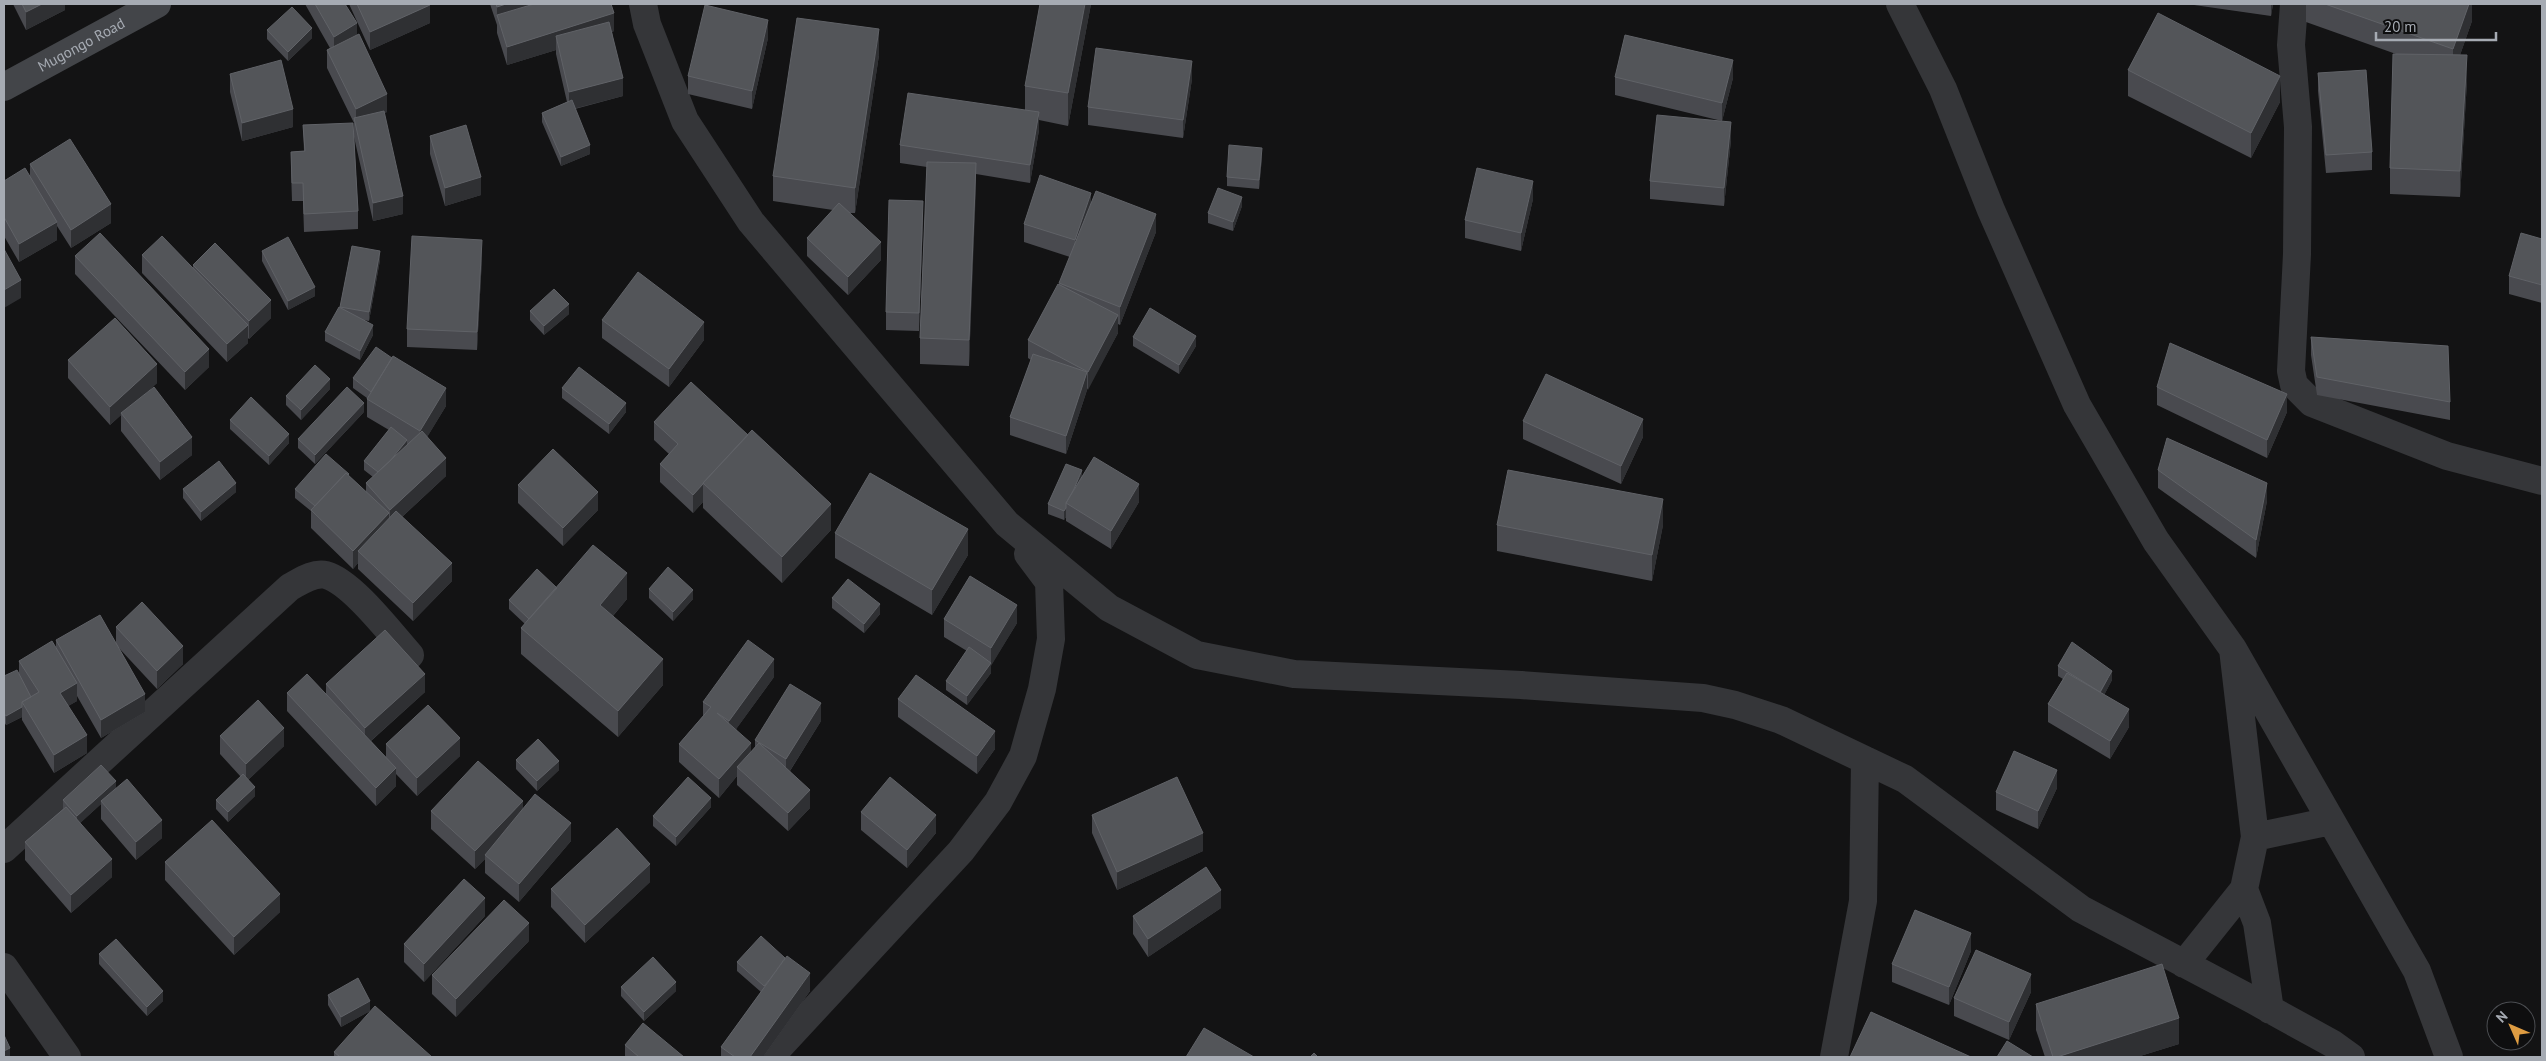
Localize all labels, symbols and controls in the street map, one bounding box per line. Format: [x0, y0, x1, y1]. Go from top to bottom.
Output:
scale bar [2376, 10, 2496, 42]
street label: Mugongo Road [34, 13, 128, 76]
text: 20 m [2384, 17, 2417, 36]
north arrow [2486, 1001, 2536, 1051]
text: N [2492, 1007, 2511, 1026]

